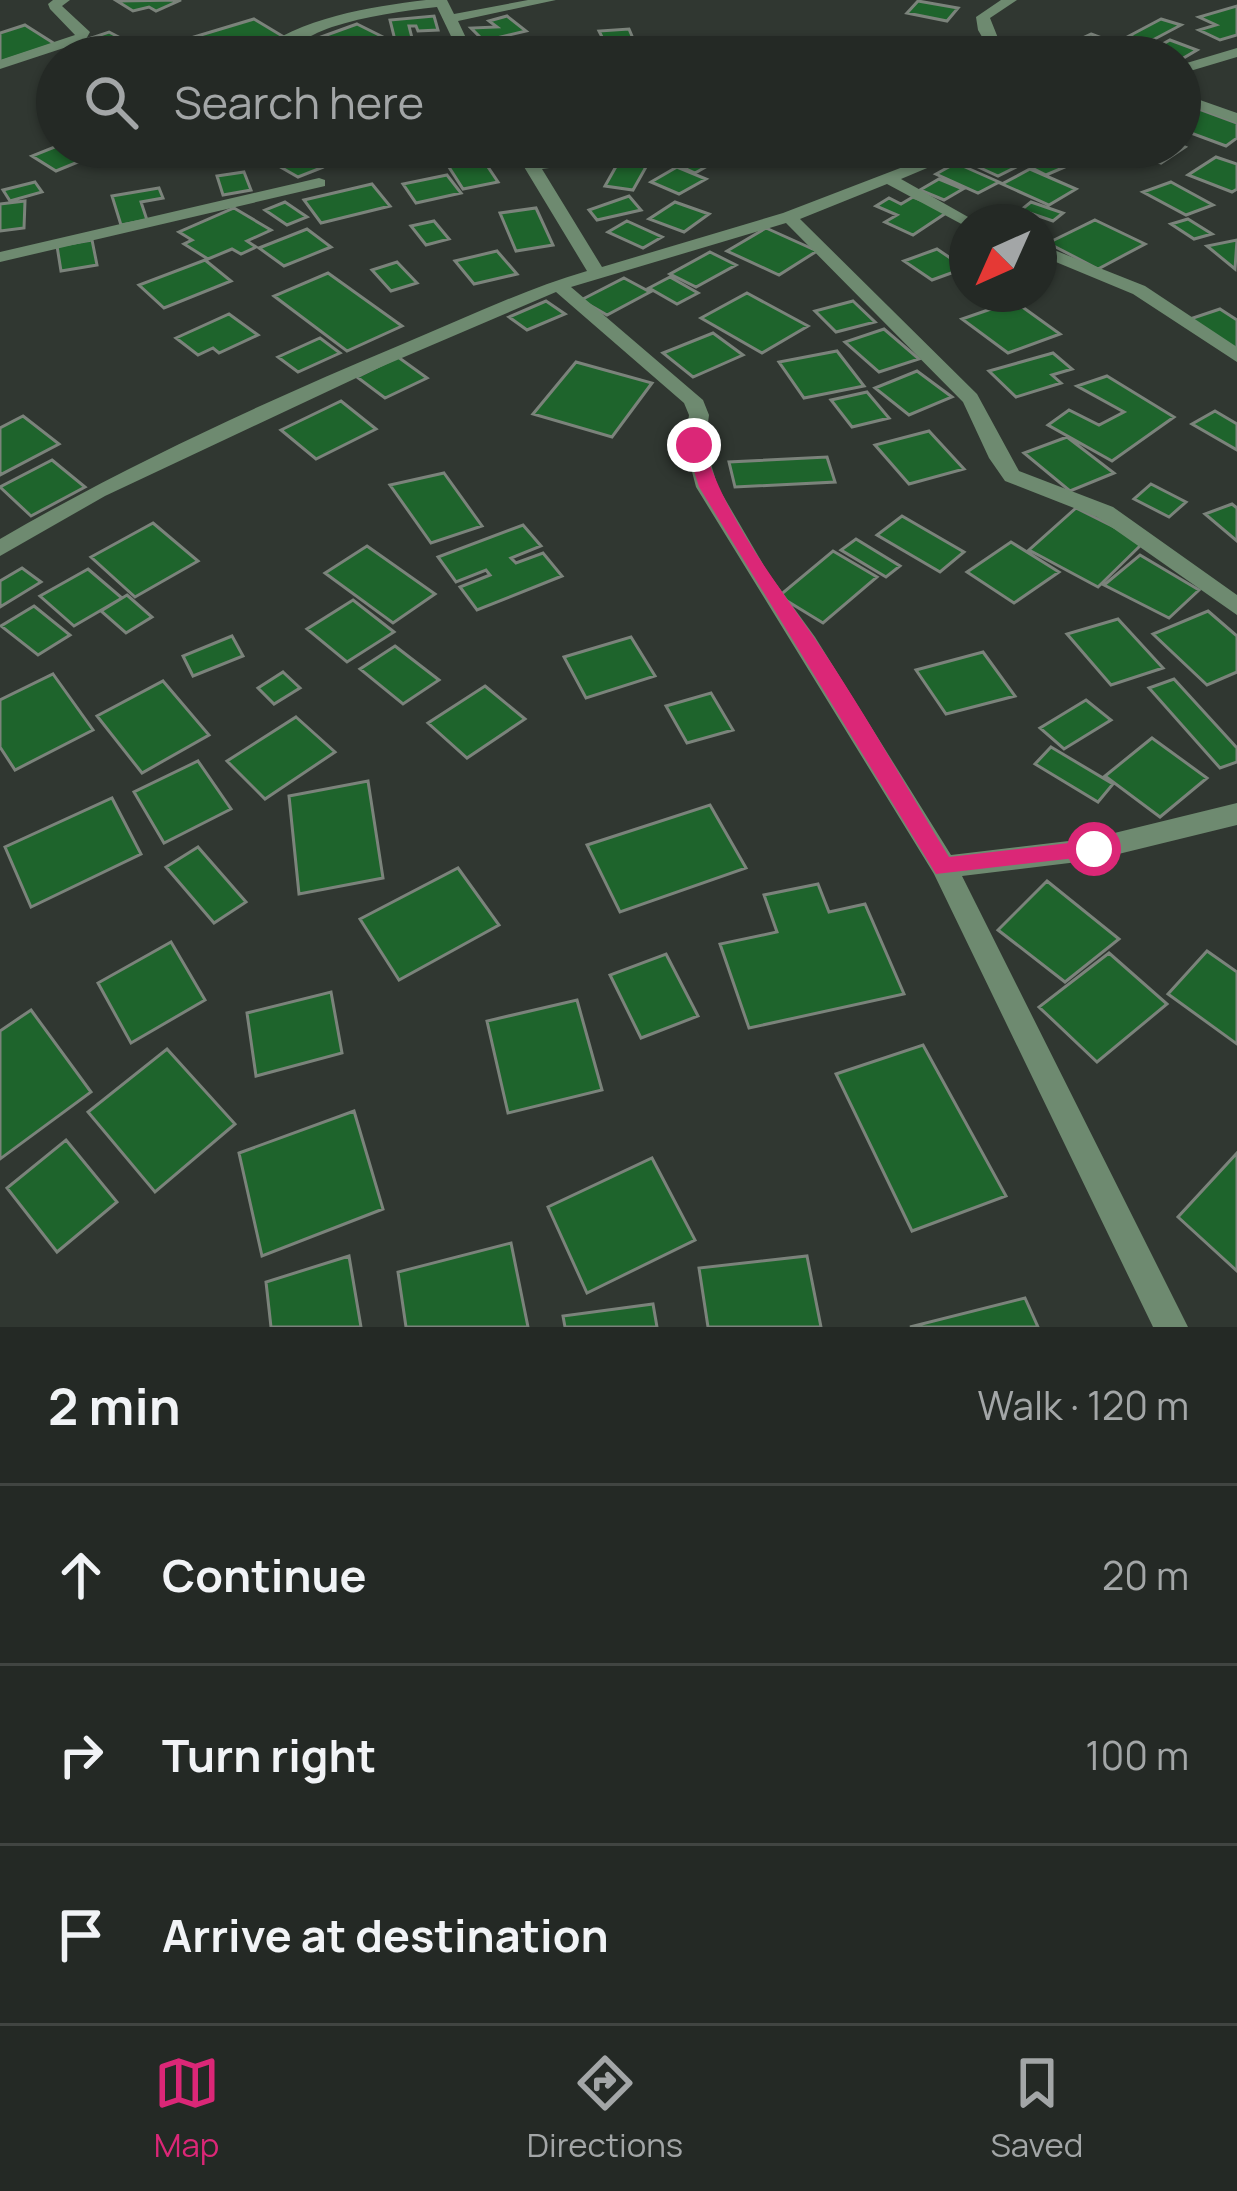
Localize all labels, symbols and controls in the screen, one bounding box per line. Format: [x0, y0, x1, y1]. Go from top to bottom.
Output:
search box [36, 36, 1201, 168]
icon: search [78, 69, 144, 135]
text: Search here [174, 71, 424, 133]
north arrow [949, 204, 1057, 312]
route end [667, 418, 721, 472]
route start [1067, 822, 1121, 876]
text: 2 min [48, 1371, 181, 1440]
text: Walk · 120 m [978, 1378, 1189, 1432]
icon: ahead [48, 1542, 114, 1608]
text: Continue [162, 1544, 367, 1606]
text: 20 m [1102, 1548, 1189, 1602]
icon: right [48, 1722, 114, 1788]
text: Turn right [162, 1724, 376, 1786]
text: 100 m [1085, 1728, 1189, 1782]
icon: arrive [48, 1902, 114, 1968]
text: Arrive at destination [162, 1904, 609, 1966]
tab: Map [154, 2050, 220, 2167]
tab: Directions [527, 2050, 683, 2167]
tab: Saved [990, 2050, 1083, 2167]

